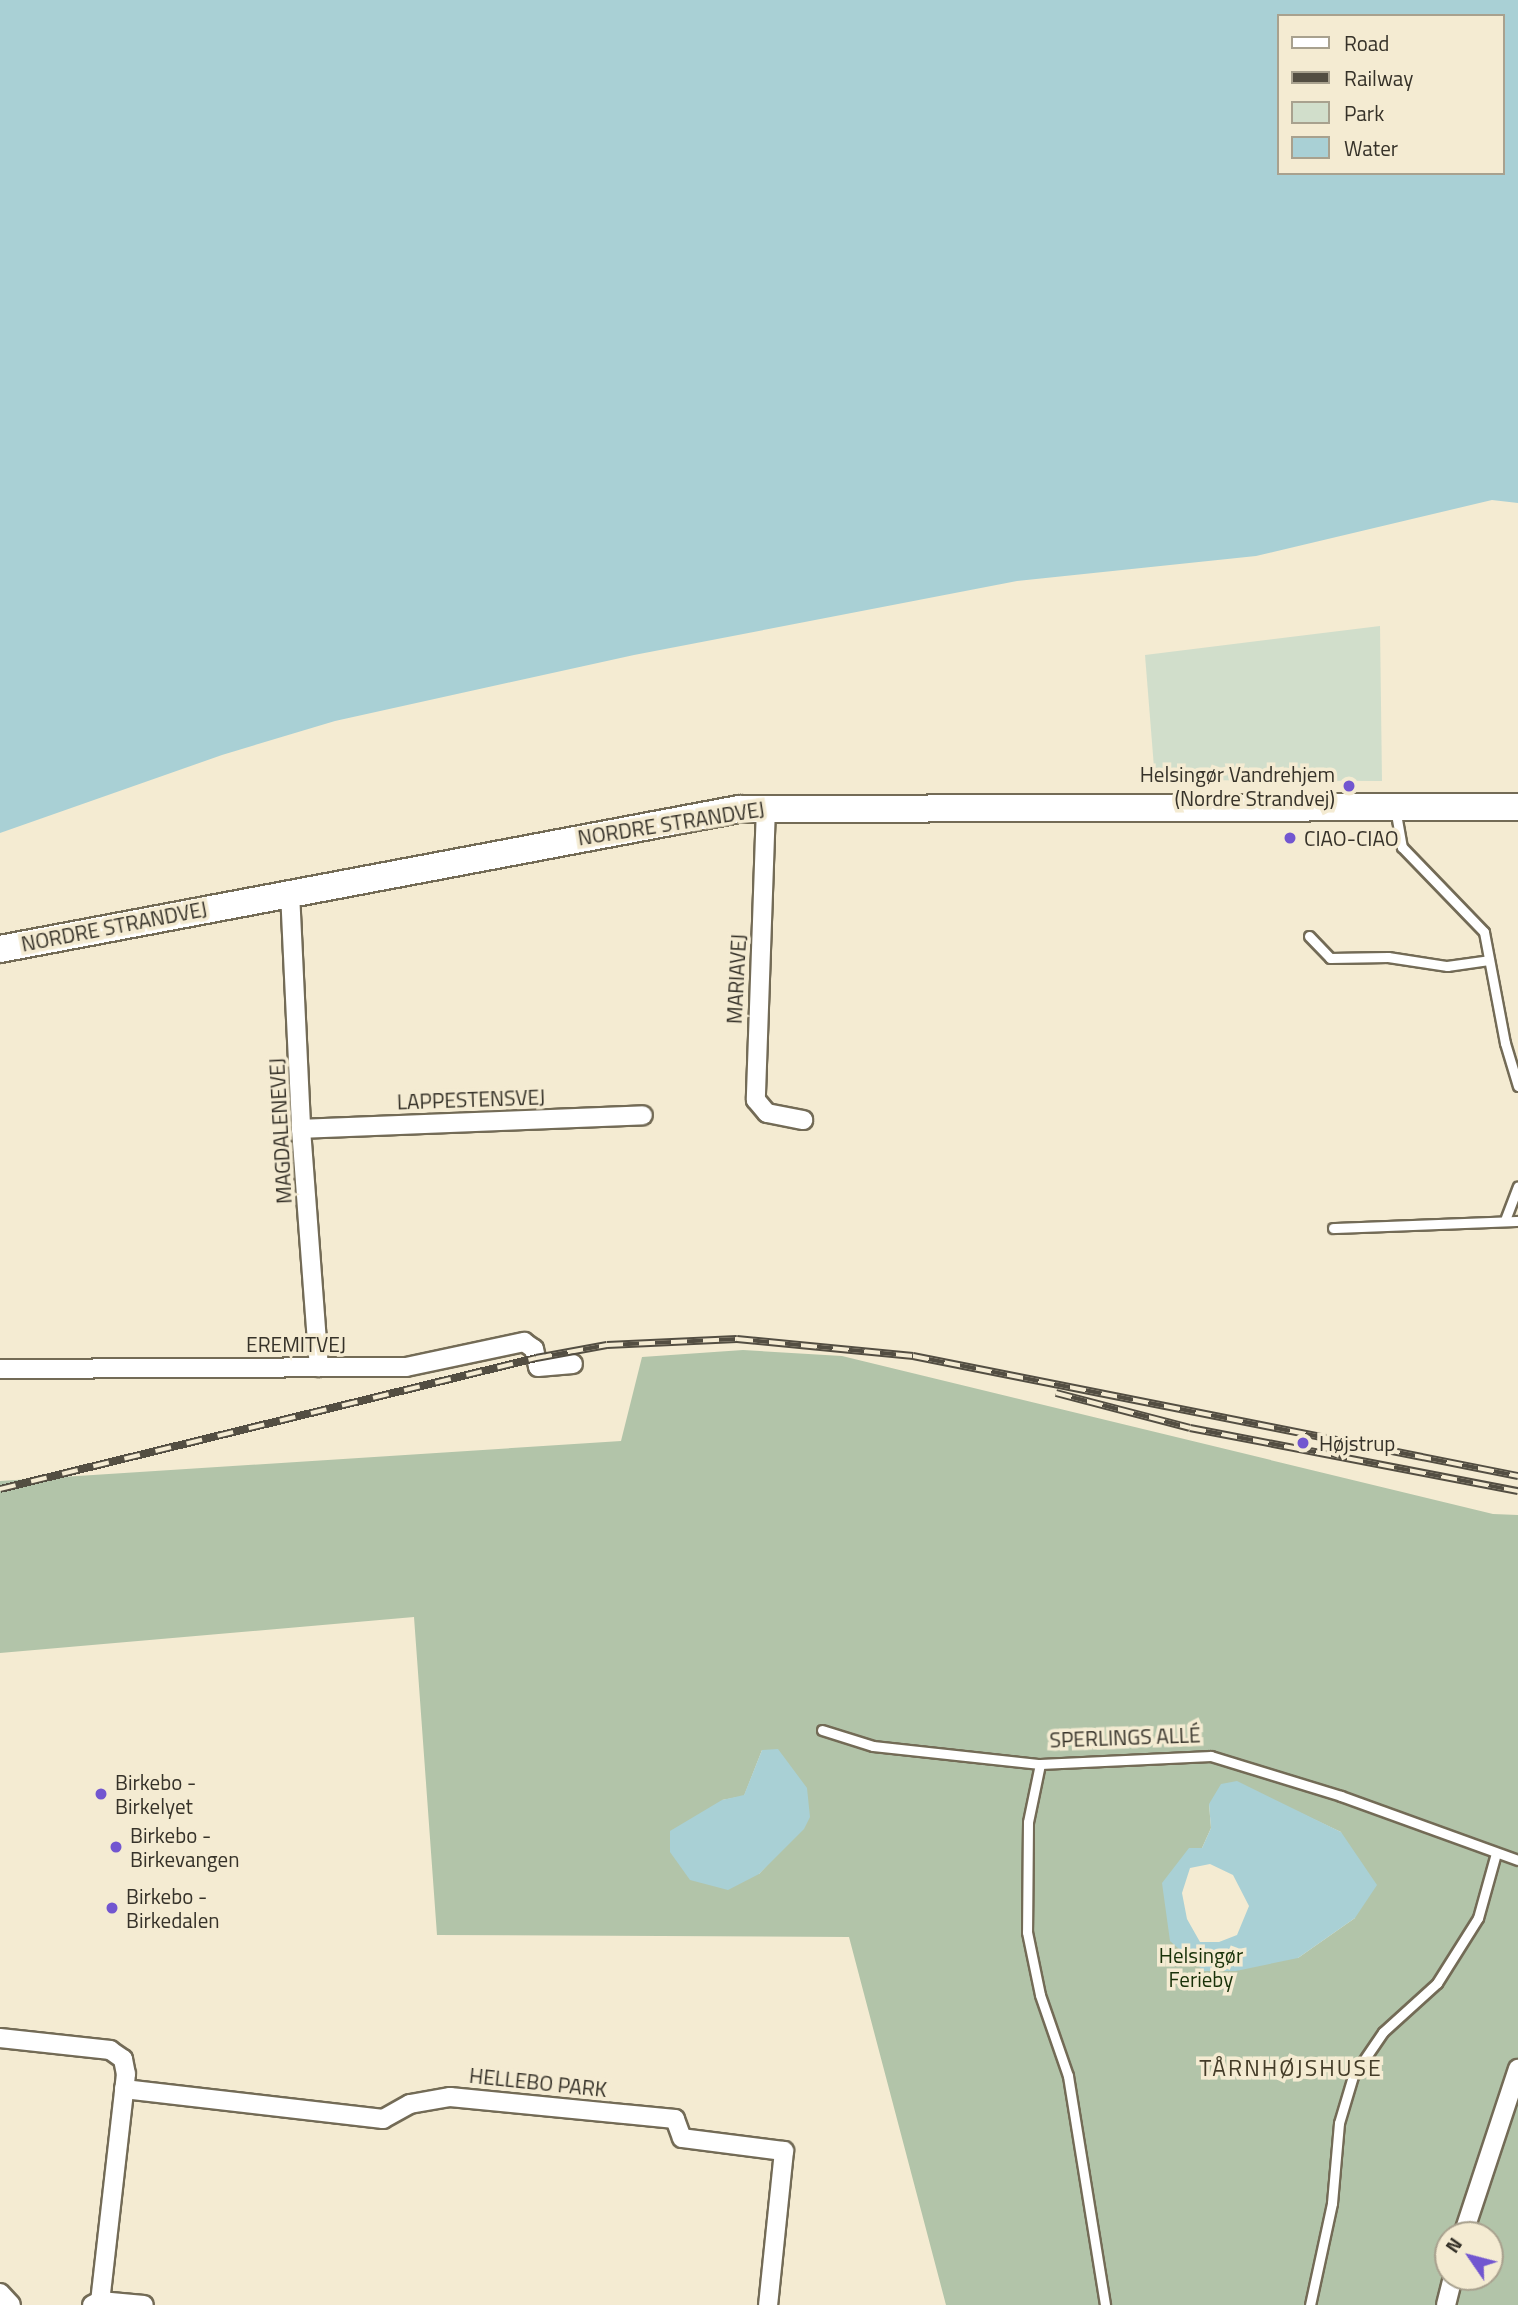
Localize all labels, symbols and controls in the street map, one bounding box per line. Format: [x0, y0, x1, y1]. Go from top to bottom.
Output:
legend [1276, 14, 1504, 175]
text: Road [1344, 27, 1389, 59]
text: Railway [1344, 62, 1413, 94]
text: Park [1344, 97, 1384, 129]
text: Water [1344, 132, 1398, 164]
place label: Helsingør Vandrehjem (Nordre Strandvej) [1140, 761, 1335, 811]
marker: Helsingør Vandrehjem (Nordre Strandvej) [1341, 778, 1357, 794]
street label: NORDRE STRANDVEJ [576, 796, 766, 850]
place label: CIAO-CIAO [1304, 825, 1399, 851]
marker: CIAO-CIAO [1282, 830, 1298, 846]
street label: NORDRE STRANDVEJ [19, 896, 209, 956]
street label: MARIAVEJ [721, 933, 751, 1025]
street label: MAGDALENEVEJ [264, 1057, 296, 1205]
street label: LAPPESTENSVEJ [396, 1084, 546, 1114]
street label: EREMITVEJ [246, 1331, 346, 1357]
place label: Højstrup [1319, 1430, 1395, 1456]
marker: Højstrup [1293, 1433, 1313, 1453]
street label: SPERLINGS ALLÉ [1049, 1722, 1201, 1752]
place label: Birkebo - Birkelyet [115, 1769, 196, 1819]
marker: Birkebo - Birkelyet [93, 1786, 109, 1802]
place label: Birkebo - Birkevangen [130, 1822, 239, 1872]
marker: Birkebo - Birkevangen [108, 1839, 124, 1855]
place label: Birkebo - Birkedalen [126, 1883, 220, 1933]
marker: Birkebo - Birkedalen [104, 1900, 120, 1916]
park label: Helsingør Ferieby [1159, 1942, 1243, 1992]
district label: TÅRNHØJSHUSE [1201, 2054, 1381, 2082]
street label: HELLEBO PARK [468, 2062, 608, 2102]
north arrow [1434, 2221, 1504, 2291]
text: N [1437, 2231, 1469, 2259]

